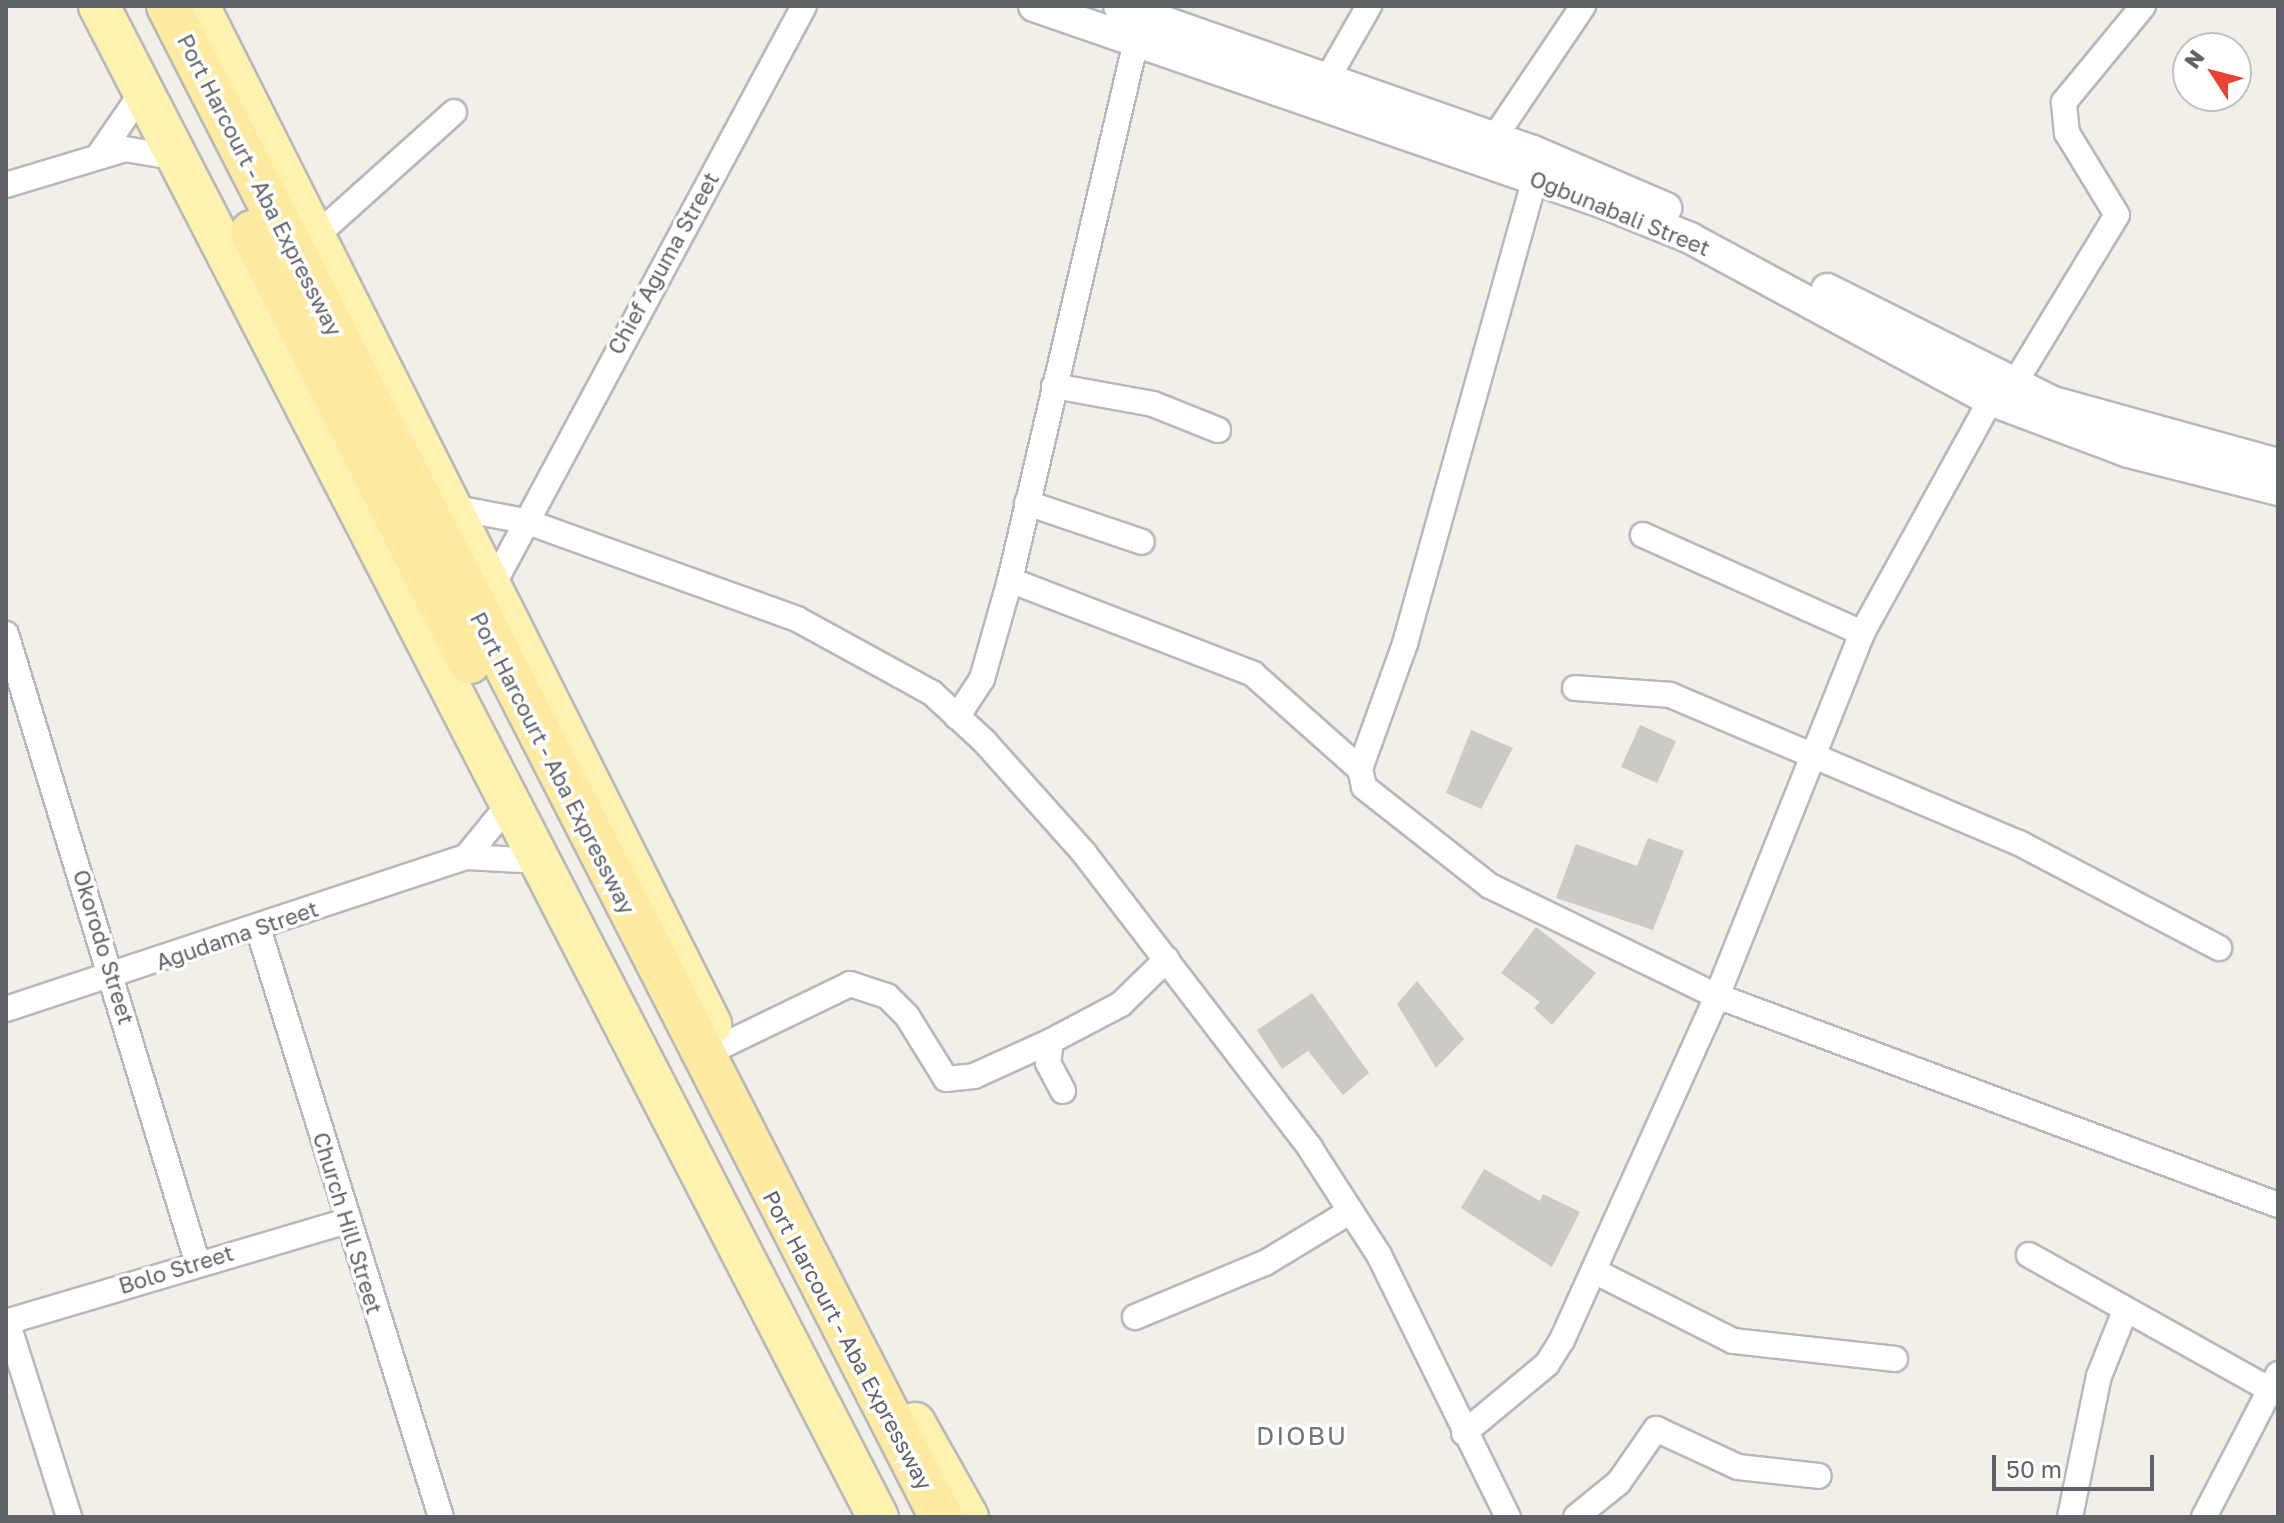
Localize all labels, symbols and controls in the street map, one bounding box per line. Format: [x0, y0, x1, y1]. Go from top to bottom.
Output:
street label: Port Harcourt - Aba Expressway [172, 30, 348, 340]
north arrow [2172, 32, 2252, 112]
text: N [2178, 44, 2210, 73]
street label: Ogbunabali Street [1526, 165, 1714, 261]
street label: Chief Aguma Street [602, 167, 724, 359]
street label: Port Harcourt - Aba Expressway [465, 608, 641, 918]
street label: Okorodo Street [68, 866, 140, 1028]
street label: Agudama Street [152, 895, 322, 975]
street label: Church Hill Street [308, 1129, 388, 1317]
street label: Port Harcourt - Aba Expressway [758, 1186, 938, 1494]
street label: Bolo Street [115, 1239, 237, 1299]
district label: DIOBU [1256, 1420, 1348, 1452]
scale bar [1996, 1439, 2158, 1489]
text: 50 m [2006, 1454, 2062, 1483]

